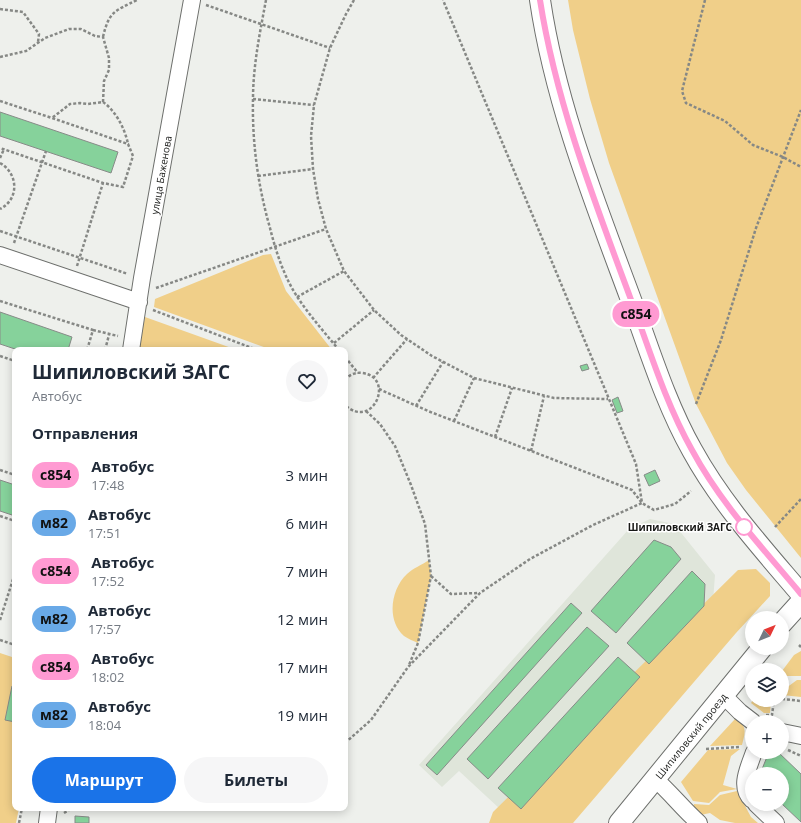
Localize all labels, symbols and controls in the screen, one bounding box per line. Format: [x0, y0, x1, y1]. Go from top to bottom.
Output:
street label: улица Баженова [147, 134, 175, 216]
line badge: с854 [608, 301, 664, 327]
text: с854 [620, 304, 652, 323]
text: Шипиловский ЗАГС [32, 359, 230, 385]
button: heart [286, 360, 328, 402]
text: Автобус [32, 387, 82, 405]
text: Отправления [32, 423, 138, 443]
text: Автобус [91, 456, 154, 476]
text: с854 [40, 465, 71, 484]
text: 3 мин [285, 465, 328, 485]
text: 17:48 [91, 476, 124, 494]
text: Автобус [88, 504, 151, 524]
text: м82 [40, 513, 68, 532]
text: 6 мин [285, 513, 328, 533]
marker: Шипиловский ЗАГС [735, 518, 753, 536]
place label: Шипиловский ЗАГС [628, 520, 733, 534]
text: 17:51 [88, 524, 121, 542]
text: Автобус [91, 552, 154, 572]
text: с854 [40, 561, 71, 580]
text: 7 мин [285, 561, 328, 581]
text: 17:52 [91, 572, 124, 590]
text: Автобус [88, 600, 151, 620]
text: м82 [40, 609, 68, 628]
text: 12 мин [277, 609, 328, 629]
north arrow [745, 611, 789, 655]
map controls [745, 611, 789, 811]
text: 17:57 [88, 620, 121, 638]
text: Автобус [91, 648, 154, 668]
text: с854 [40, 657, 71, 676]
text: 17 мин [277, 657, 328, 677]
button: layers [745, 663, 789, 707]
text: 18:02 [91, 668, 124, 686]
street label: Шипиловский проезд [652, 690, 730, 782]
text: Автобус [88, 696, 151, 716]
text: м82 [40, 705, 68, 724]
text: 19 мин [277, 705, 328, 725]
button: + [745, 715, 789, 759]
text: 18:04 [88, 716, 121, 734]
button: Маршрут [32, 757, 176, 803]
button: Билеты [184, 757, 328, 803]
button: − [745, 767, 789, 811]

